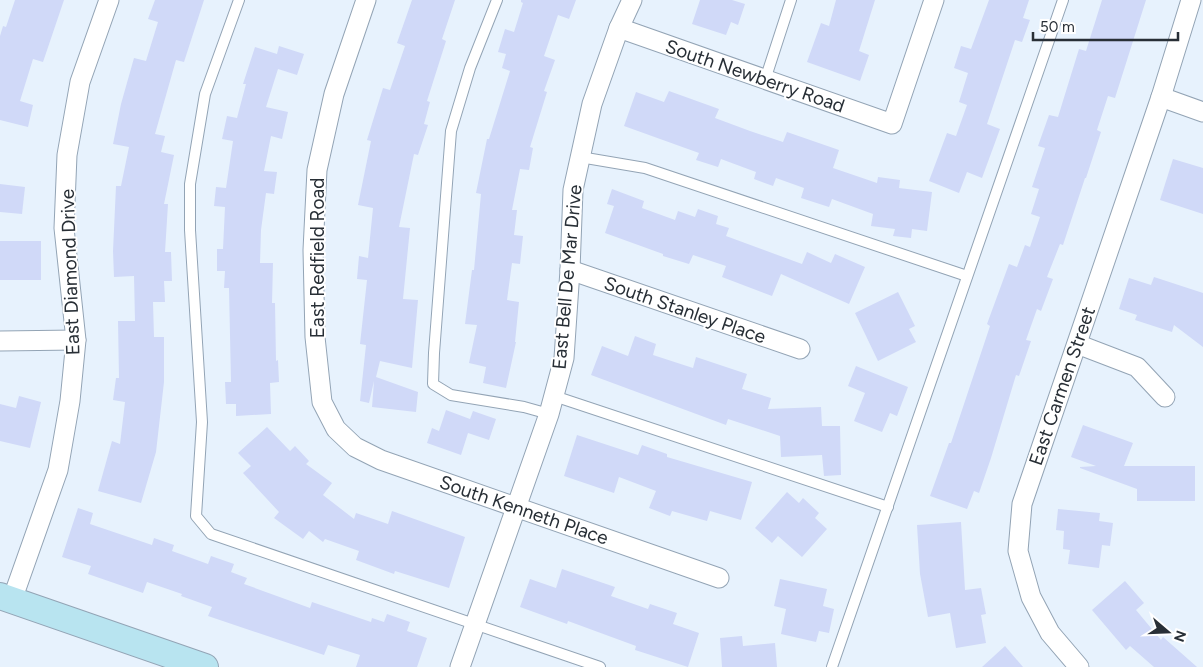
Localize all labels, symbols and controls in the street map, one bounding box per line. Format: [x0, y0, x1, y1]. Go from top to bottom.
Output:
scale bar [1033, 10, 1178, 42]
text: 50 m [1040, 18, 1075, 36]
street label: South Newberry Road [662, 34, 848, 118]
street label: East Redfield Road [306, 178, 329, 338]
street label: East Bell De Mar Drive [547, 184, 587, 370]
street label: East Diamond Drive [56, 188, 84, 356]
street label: South Stanley Place [601, 272, 769, 348]
street label: East Carmen Street [1024, 304, 1100, 468]
street label: South Kenneth Place [437, 470, 611, 550]
north arrow [1143, 607, 1193, 657]
text: N [1170, 628, 1190, 644]

